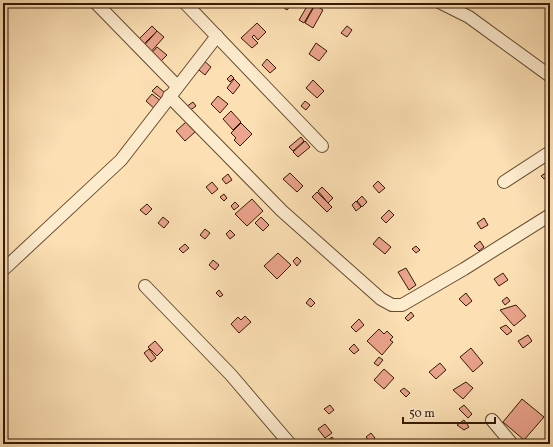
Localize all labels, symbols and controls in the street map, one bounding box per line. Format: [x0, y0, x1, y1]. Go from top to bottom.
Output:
scale bar [403, 399, 495, 425]
text: 50 m [409, 406, 435, 422]

